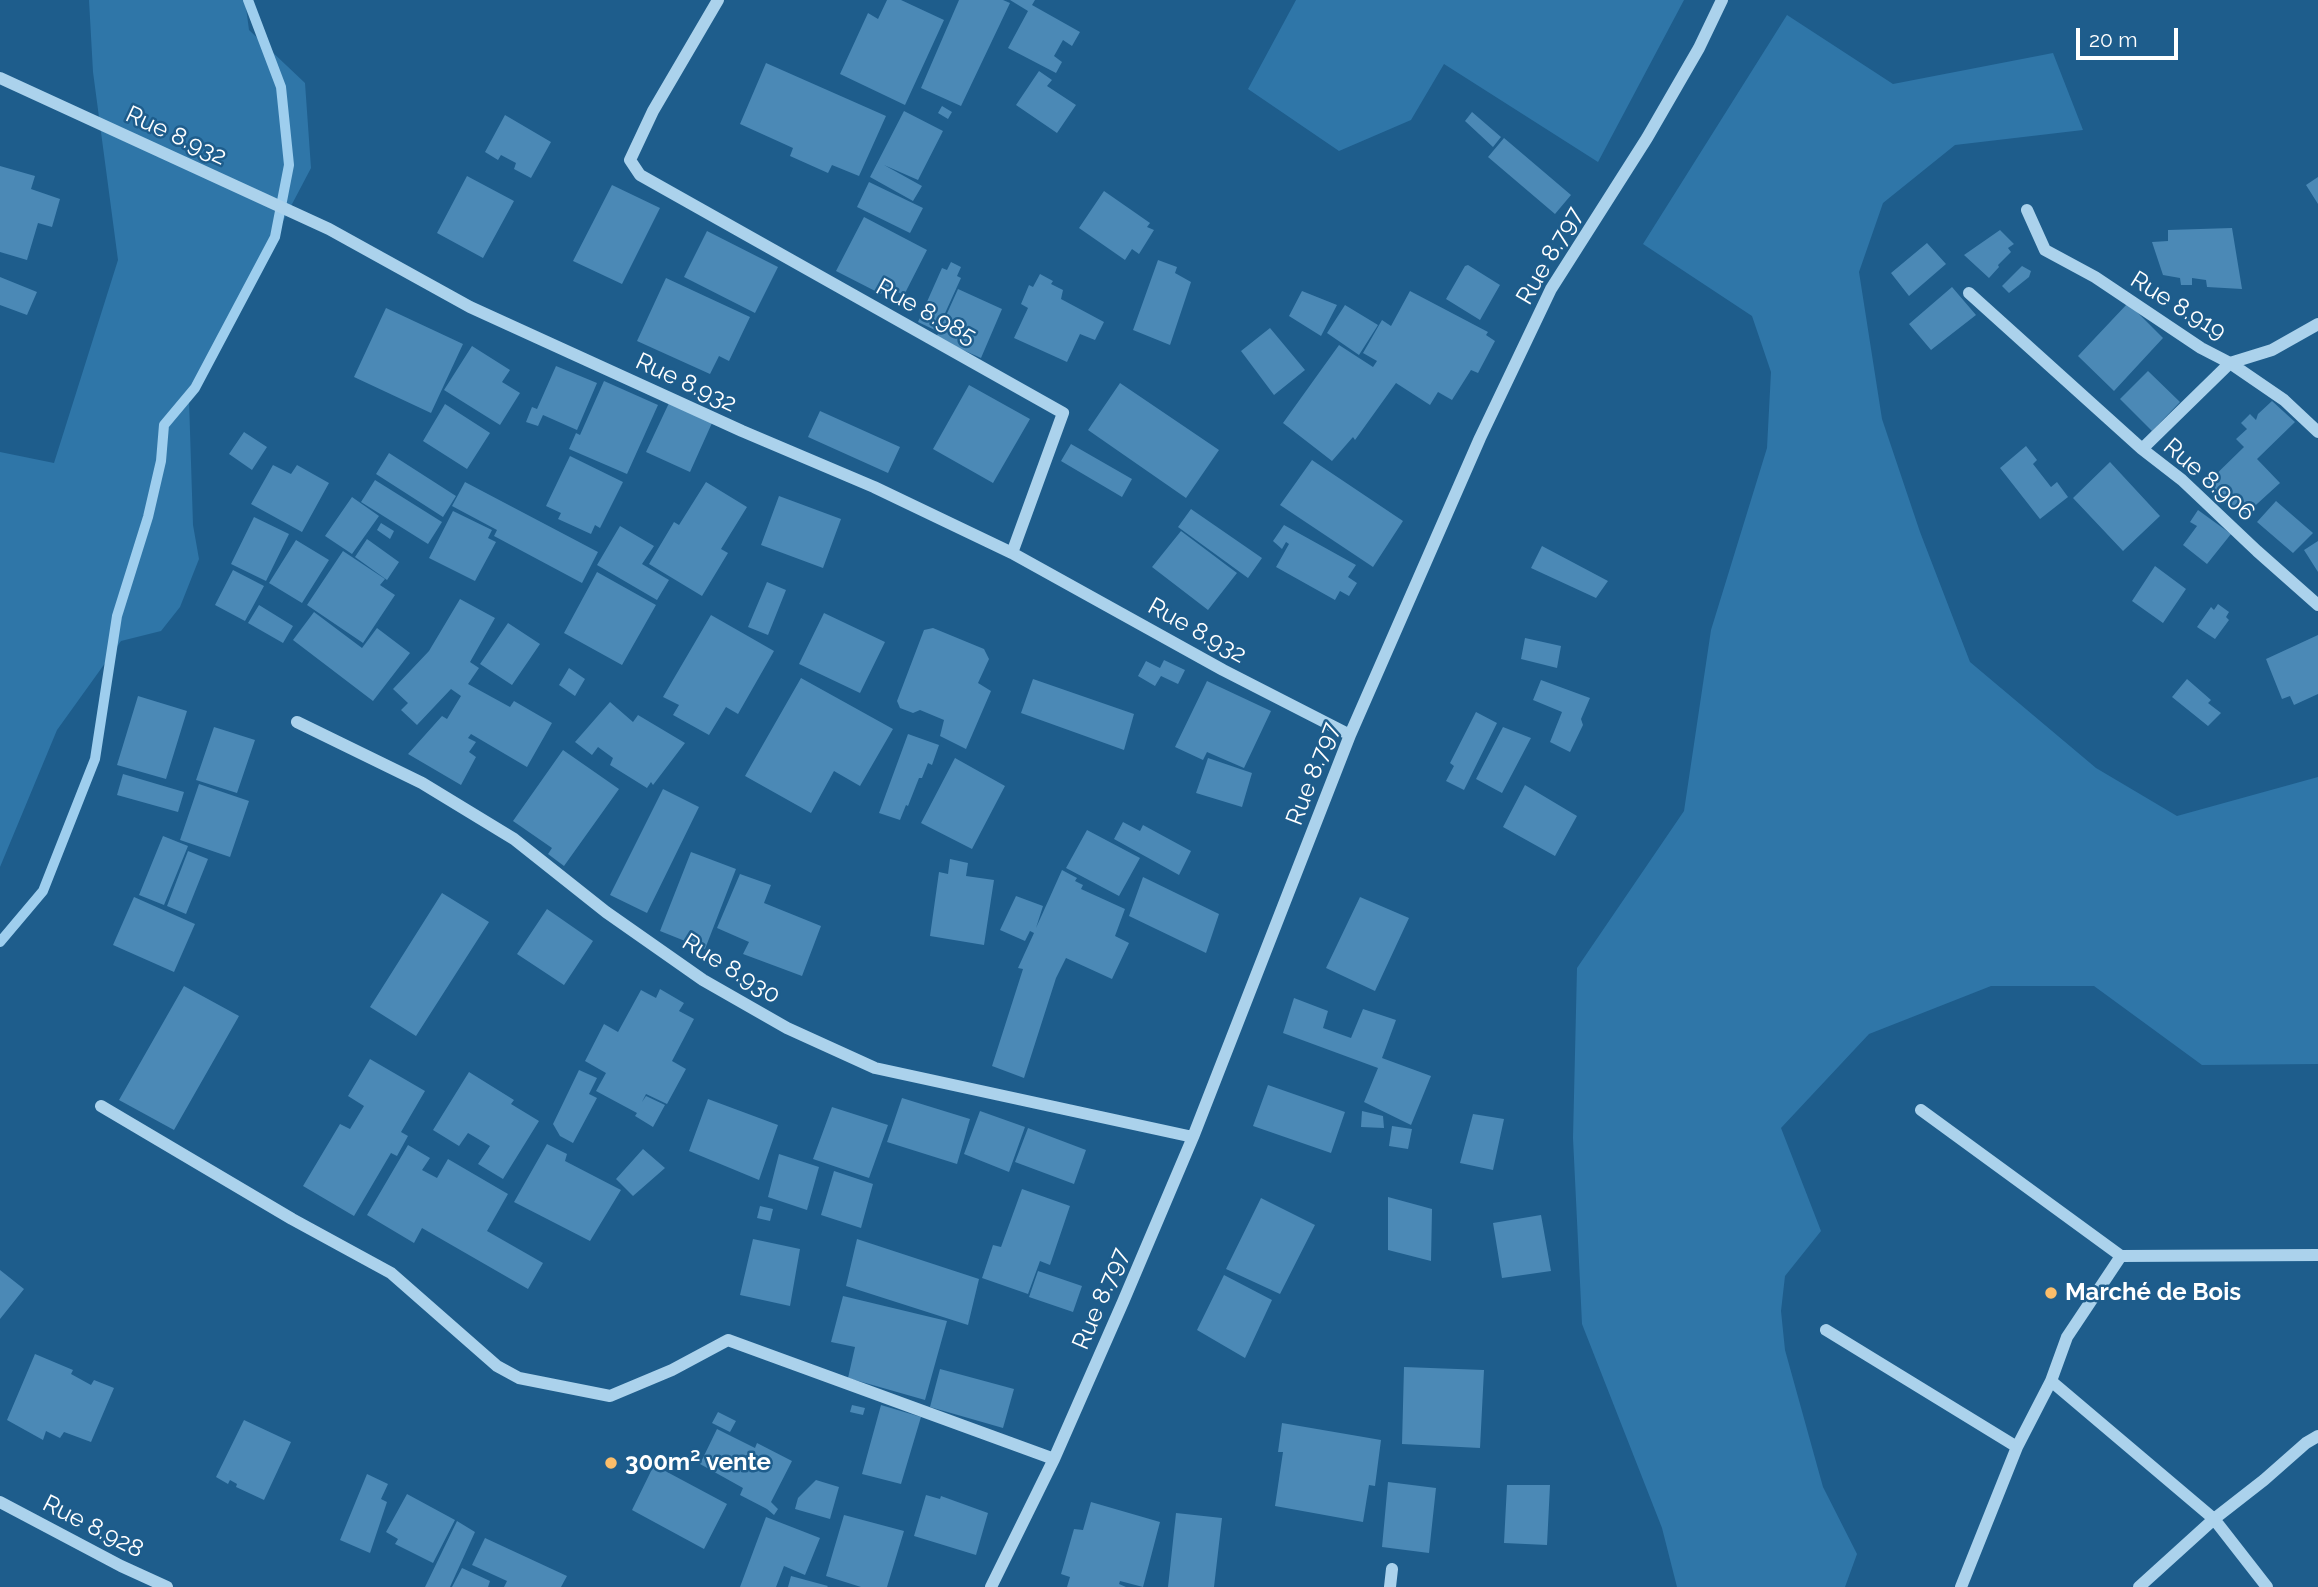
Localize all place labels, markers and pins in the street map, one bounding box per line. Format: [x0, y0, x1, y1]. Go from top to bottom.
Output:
place label: Marché de Bois [2065, 1279, 2241, 1307]
marker: Marché de Bois [2043, 1285, 2059, 1301]
place label: 300m² vente [625, 1449, 771, 1477]
marker: 300m² vente [603, 1455, 619, 1471]

